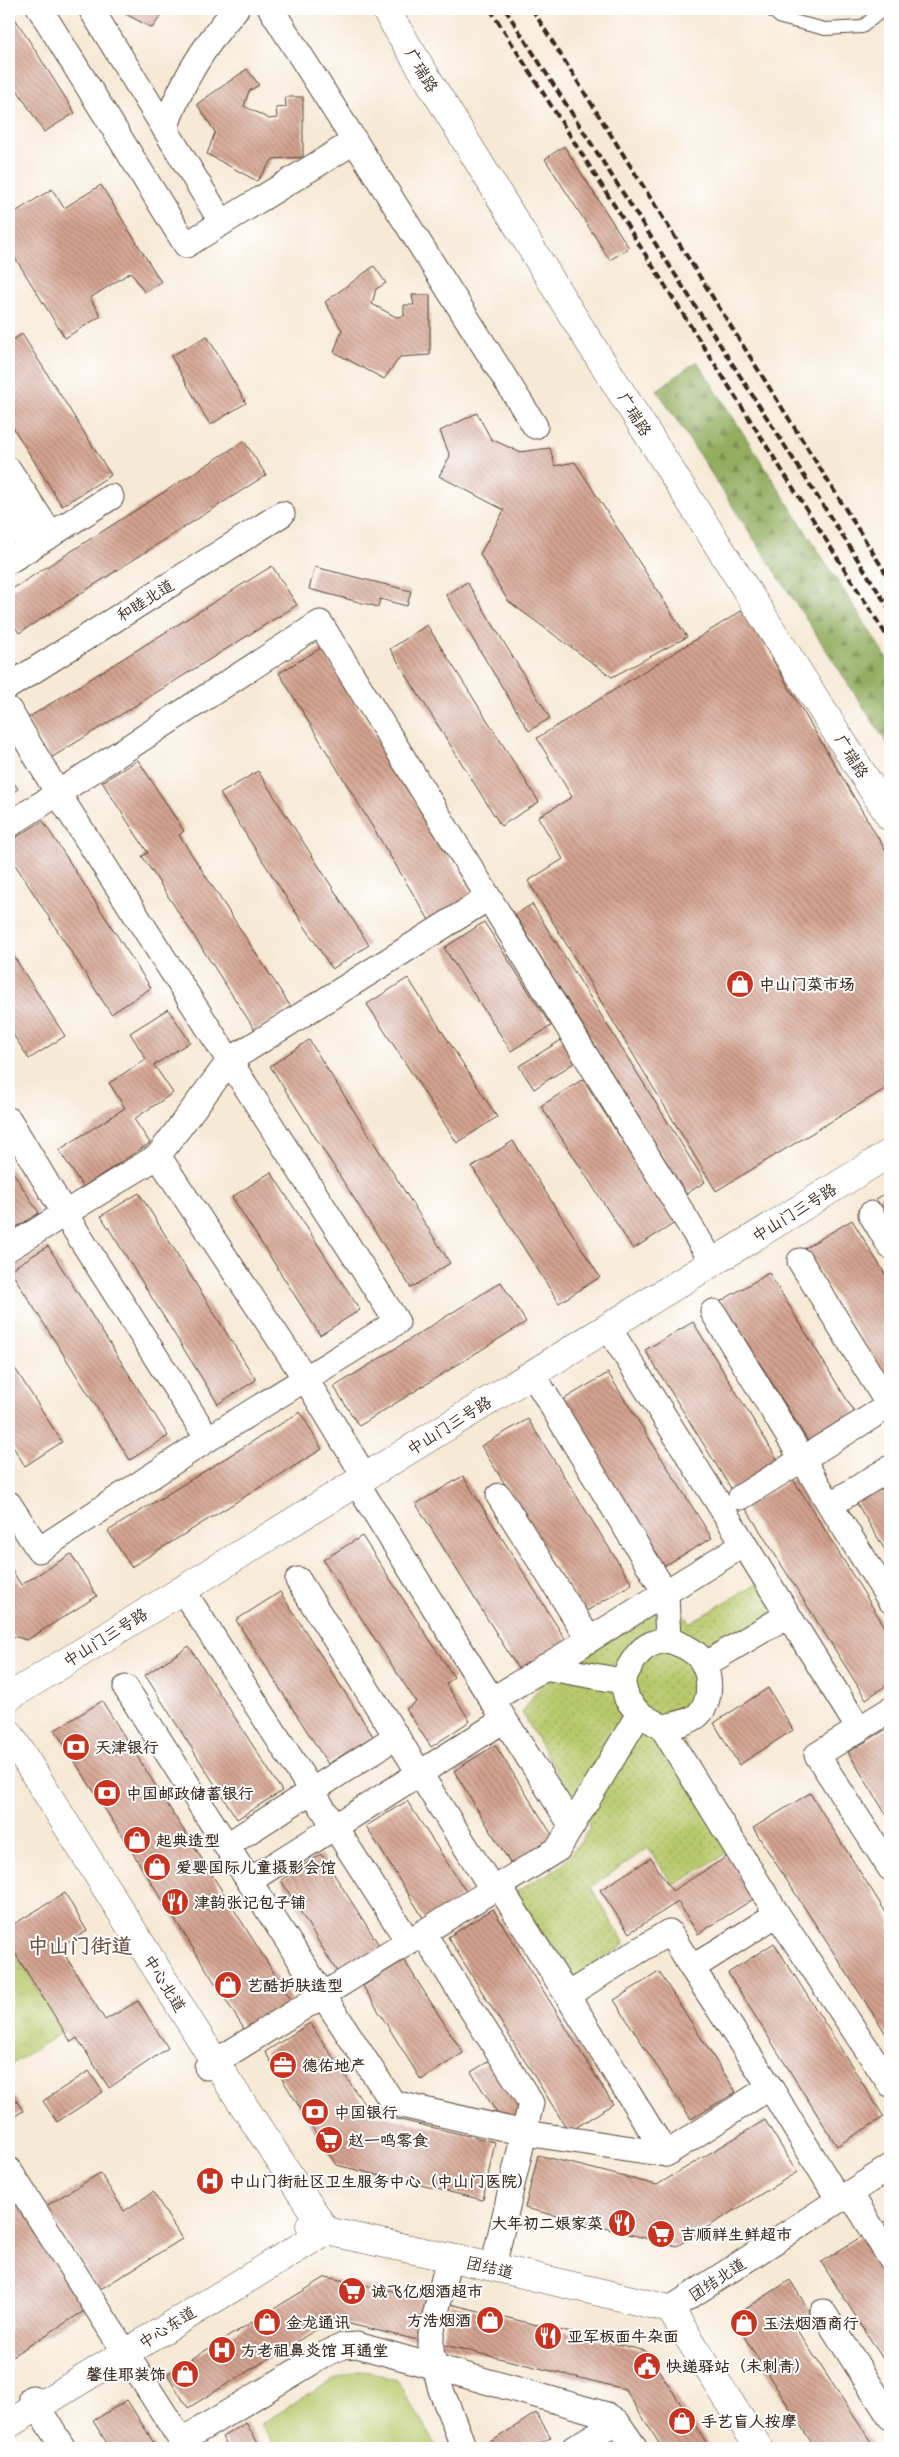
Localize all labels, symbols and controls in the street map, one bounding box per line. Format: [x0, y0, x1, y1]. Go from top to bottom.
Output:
street label: 广瑞路 [400, 45, 442, 96]
street label: 广瑞路 [613, 389, 655, 440]
street label: 和睦北道 [113, 575, 178, 626]
street label: 广瑞路 [830, 731, 872, 782]
shop icon: 中山门菜市场 [725, 969, 755, 999]
place label: 中山门菜市场 [759, 975, 855, 995]
street label: 中山门三号路 [749, 1179, 841, 1247]
street label: 中山门三号路 [404, 1392, 496, 1460]
street label: 中山门三号路 [60, 1604, 152, 1672]
bank icon: 天津银行 [61, 1732, 91, 1762]
place label: 天津银行 [95, 1738, 159, 1758]
bank icon: 中国邮政储蓄银行 [92, 1778, 122, 1808]
place label: 中国邮政储蓄银行 [126, 1784, 254, 1804]
shop icon: 起典造型 [122, 1825, 152, 1855]
place label: 起典造型 [156, 1831, 220, 1851]
shop icon: 爱婴国际儿童摄影会馆 [142, 1852, 172, 1882]
place label: 爱婴国际儿童摄影会馆 [176, 1858, 336, 1878]
restaurant icon: 津韵张记包子铺 [160, 1887, 190, 1917]
place label: 津韵张记包子铺 [194, 1893, 306, 1913]
district label: 中山门街道 [28, 1933, 133, 1960]
street label: 中心北道 [139, 1951, 190, 2016]
shop icon: 艺酷护肤造型 [213, 1970, 243, 2000]
place label: 艺酷护肤造型 [247, 1976, 343, 1996]
office icon: 德佑地产 [268, 2050, 298, 2080]
place label: 德佑地产 [302, 2056, 366, 2076]
bank icon: 中国银行 [300, 2097, 330, 2127]
place label: 中国银行 [334, 2103, 398, 2123]
supermarket icon: 赵一鸣零食 [314, 2125, 344, 2155]
place label: 赵一鸣零食 [348, 2131, 428, 2151]
hospital icon: 中山门街社区卫生服务中心（中山门医院） [195, 2166, 225, 2196]
place label: 中山门街社区卫生服务中心（中山门医院） [229, 2172, 533, 2192]
restaurant icon: 大年初二娘家菜 [607, 2208, 637, 2238]
place label: 大年初二娘家菜 [491, 2214, 603, 2234]
supermarket icon: 吉顺祥生鲜超市 [646, 2219, 676, 2249]
place label: 吉顺祥生鲜超市 [680, 2225, 792, 2245]
street label: 团结道 [464, 2253, 515, 2283]
street label: 团结北道 [685, 2254, 750, 2306]
supermarket icon: 诚飞亿烟酒超市 [337, 2276, 367, 2306]
place label: 诚飞亿烟酒超市 [371, 2282, 483, 2302]
street label: 中心东道 [135, 2302, 200, 2353]
shop icon: 方浩烟酒 [475, 2305, 505, 2335]
shop icon: 金龙通讯 [252, 2307, 282, 2337]
shop icon: 玉法烟酒商行 [729, 2308, 759, 2338]
place label: 方浩烟酒 [407, 2311, 471, 2331]
place label: 金龙通讯 [286, 2313, 350, 2333]
place label: 玉法烟酒商行 [763, 2314, 859, 2334]
restaurant icon: 亚军板面牛杂面 [533, 2321, 563, 2351]
place label: 亚军板面牛杂面 [567, 2327, 679, 2347]
hospital icon: 方老祖鼻炎馆 耳通堂 [207, 2335, 237, 2365]
place label: 方老祖鼻炎馆 耳通堂 [241, 2341, 388, 2361]
public building icon: 快递驿站（未刺青） [632, 2351, 662, 2381]
place label: 快递驿站（未刺青） [666, 2357, 810, 2377]
shop icon: 馨佳耶装饰 [170, 2359, 200, 2389]
place label: 馨佳耶装饰 [86, 2365, 166, 2385]
shop icon: 手艺盲人按摩 [667, 2406, 697, 2436]
place label: 手艺盲人按摩 [701, 2412, 797, 2432]

